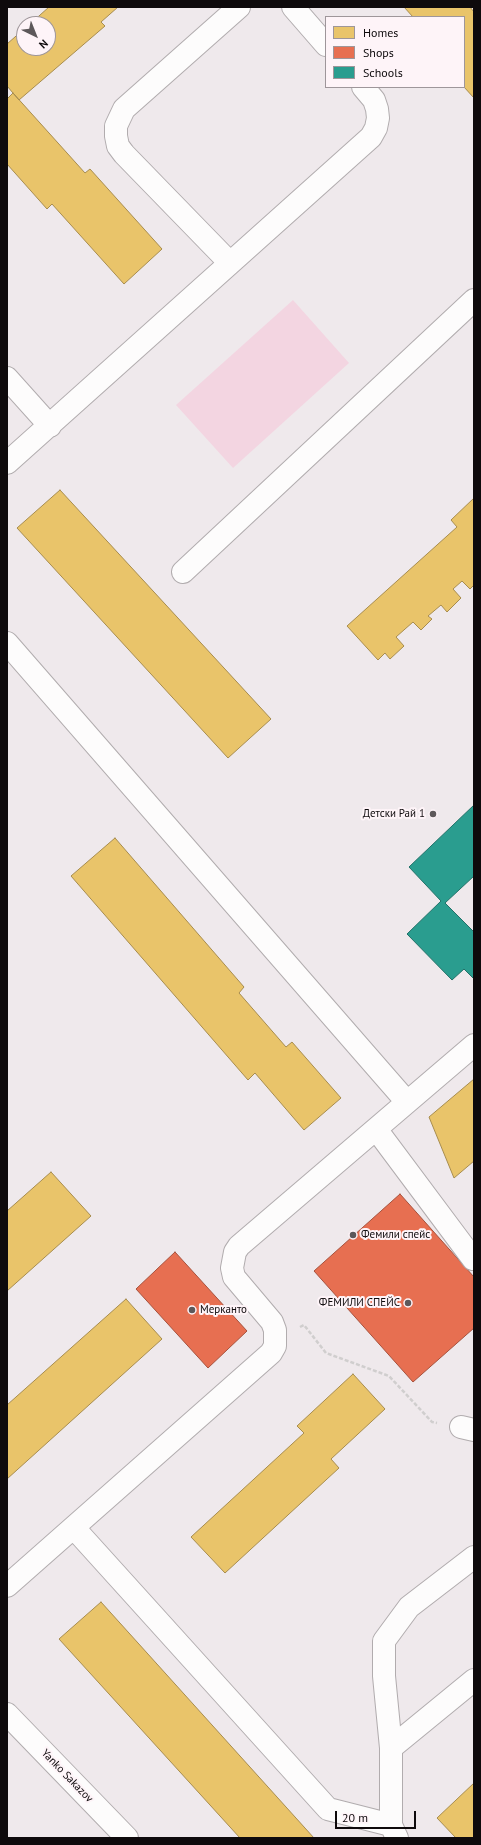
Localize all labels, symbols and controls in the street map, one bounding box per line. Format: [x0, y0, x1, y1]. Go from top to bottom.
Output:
north arrow [16, 16, 56, 56]
legend [325, 16, 465, 88]
text: Homes [363, 25, 398, 40]
text: N [36, 36, 51, 52]
text: Shops [363, 45, 394, 60]
text: Schools [363, 65, 403, 80]
place label: Детски Рай 1 [363, 807, 425, 821]
marker: Детски Рай 1 [428, 809, 438, 819]
place label: Фемили спейс [361, 1228, 430, 1242]
marker: Фемили спейс [348, 1230, 358, 1240]
place label: ФЕМИЛИ СПЕЙС [319, 1296, 400, 1310]
marker: ФЕМИЛИ СПЕЙС [403, 1298, 413, 1308]
place label: Мерканто [200, 1303, 247, 1317]
marker: Мерканто [187, 1305, 197, 1315]
street label: Yanko Sakazov [38, 1747, 96, 1805]
scale bar [337, 1803, 418, 1829]
text: 20 m [342, 1810, 368, 1825]

